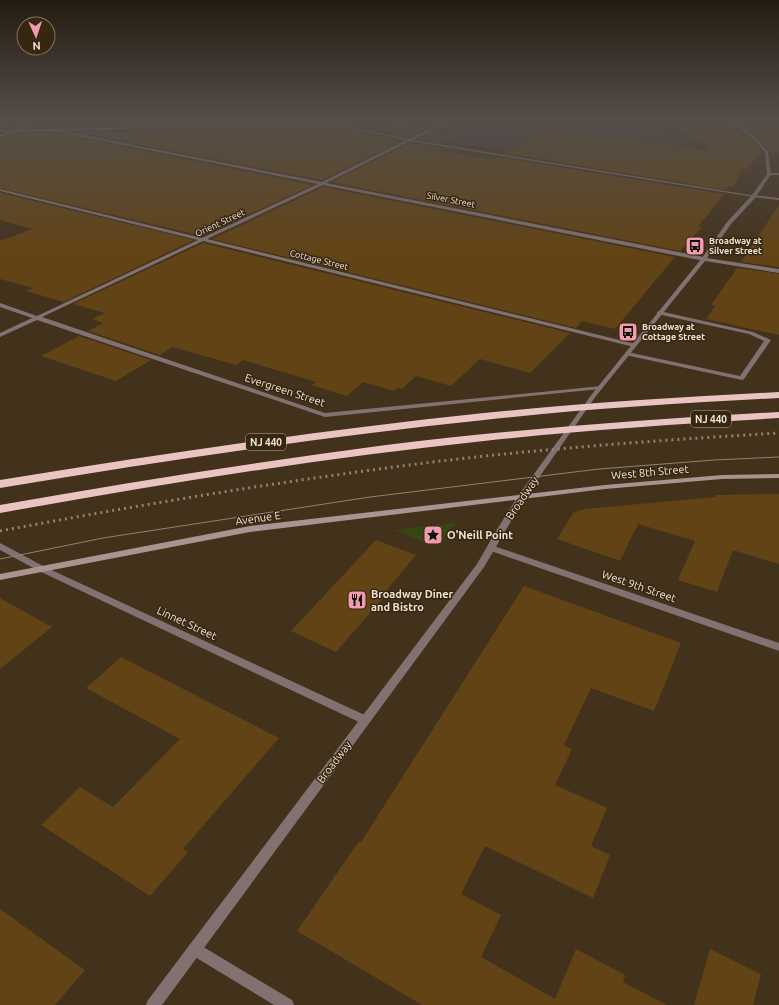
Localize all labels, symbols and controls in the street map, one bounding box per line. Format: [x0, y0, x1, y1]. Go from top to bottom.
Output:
north arrow [16, 16, 56, 56]
text: N [32, 40, 41, 52]
street label: Silver Street [426, 190, 477, 210]
street label: Orient Street [194, 207, 247, 239]
bus stop icon: Broadway at Silver Street [684, 235, 706, 257]
place label: Broadway at Silver Street [709, 236, 762, 256]
street label: Cottage Street [289, 248, 350, 272]
bus stop icon: Broadway at Cottage Street [617, 321, 639, 343]
place label: Broadway at Cottage Street [642, 322, 705, 342]
street label: Evergreen Street [243, 371, 327, 409]
road number: NJ 440 [691, 411, 731, 427]
road number: NJ 440 [246, 434, 286, 450]
street label: West 8th Street [611, 463, 690, 481]
street label: Broadway [503, 474, 541, 522]
street label: Avenue E [235, 509, 281, 527]
place icon: O'Neill Point [422, 524, 444, 546]
place label: O'Neill Point [447, 529, 513, 541]
street label: West 9th Street [600, 568, 678, 605]
place label: Broadway Diner and Bistro [371, 588, 454, 613]
restaurant icon: Broadway Diner and Bistro [346, 589, 368, 611]
street label: Linnet Street [155, 604, 219, 642]
street label: Broadway [314, 738, 354, 785]

